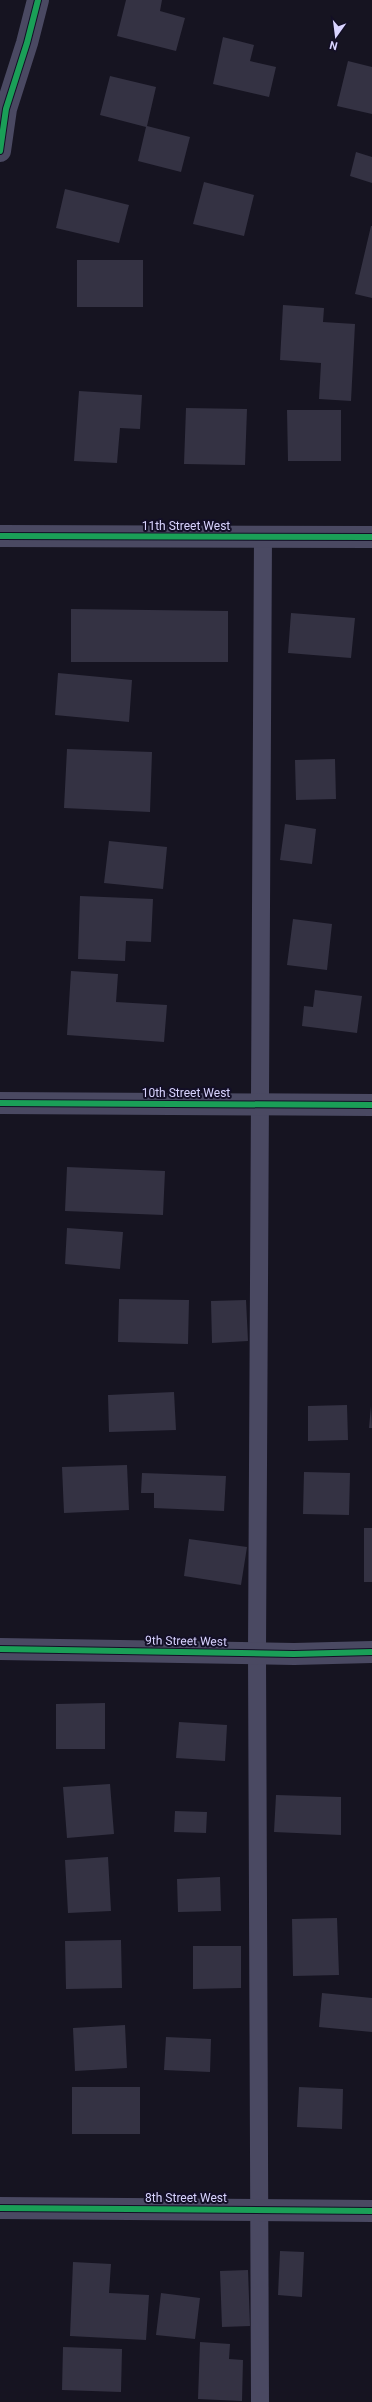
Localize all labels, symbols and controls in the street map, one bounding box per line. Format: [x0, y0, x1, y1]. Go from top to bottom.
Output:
north arrow [316, 16, 356, 56]
text: N [328, 38, 339, 52]
street label: 11th Street West [142, 519, 230, 533]
street label: 10th Street West [142, 1086, 230, 1100]
street label: 9th Street West [145, 1633, 227, 1649]
street label: 8th Street West [145, 2191, 227, 2205]

